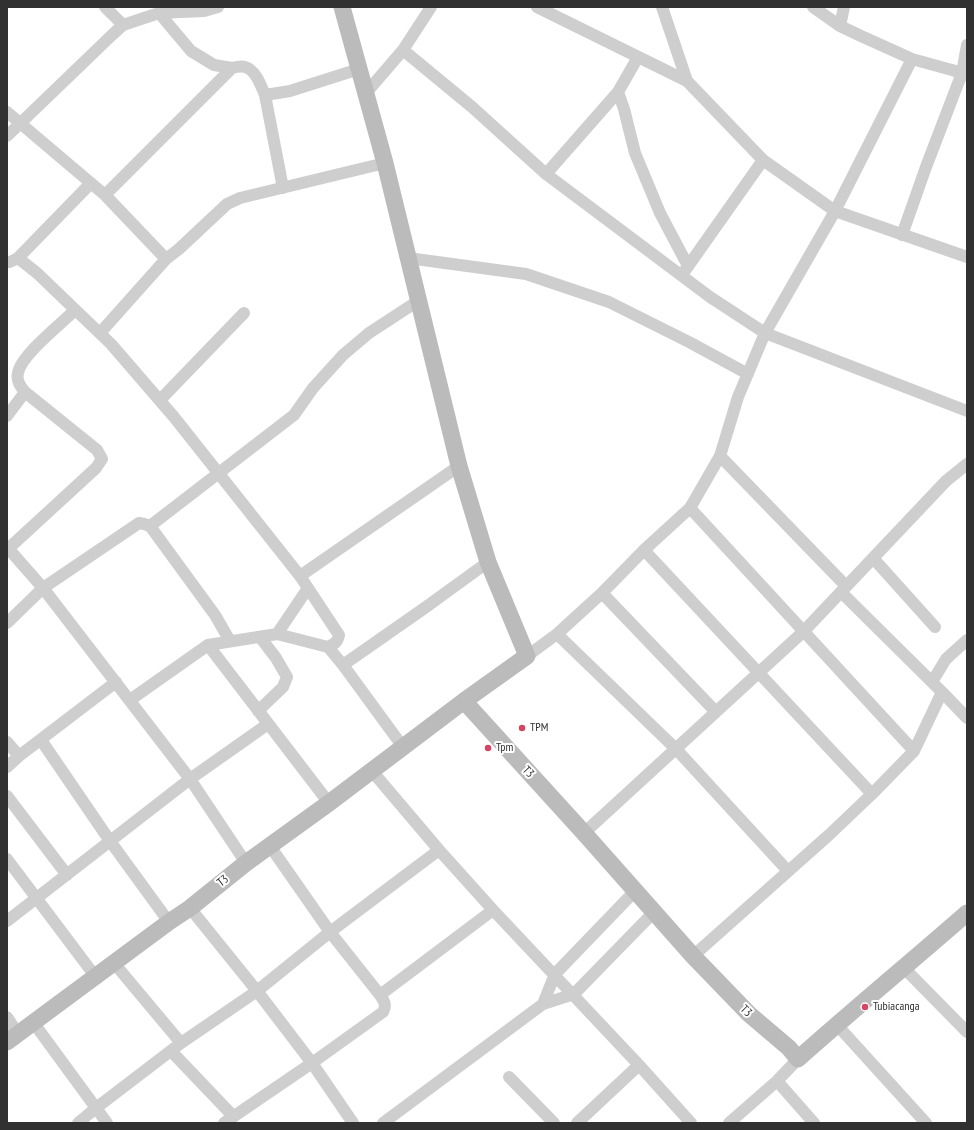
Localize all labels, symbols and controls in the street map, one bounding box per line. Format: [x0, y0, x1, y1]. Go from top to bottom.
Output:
place label: TPM [530, 721, 548, 735]
marker: TPM [517, 723, 527, 733]
place label: Tpm [496, 741, 513, 755]
marker: Tpm [483, 743, 493, 753]
street label: T3 [519, 763, 537, 781]
street label: T3 [214, 872, 232, 890]
place label: Tubiacanga [873, 1000, 919, 1014]
street label: T3 [737, 1002, 755, 1020]
marker: Tubiacanga [860, 1002, 870, 1012]

